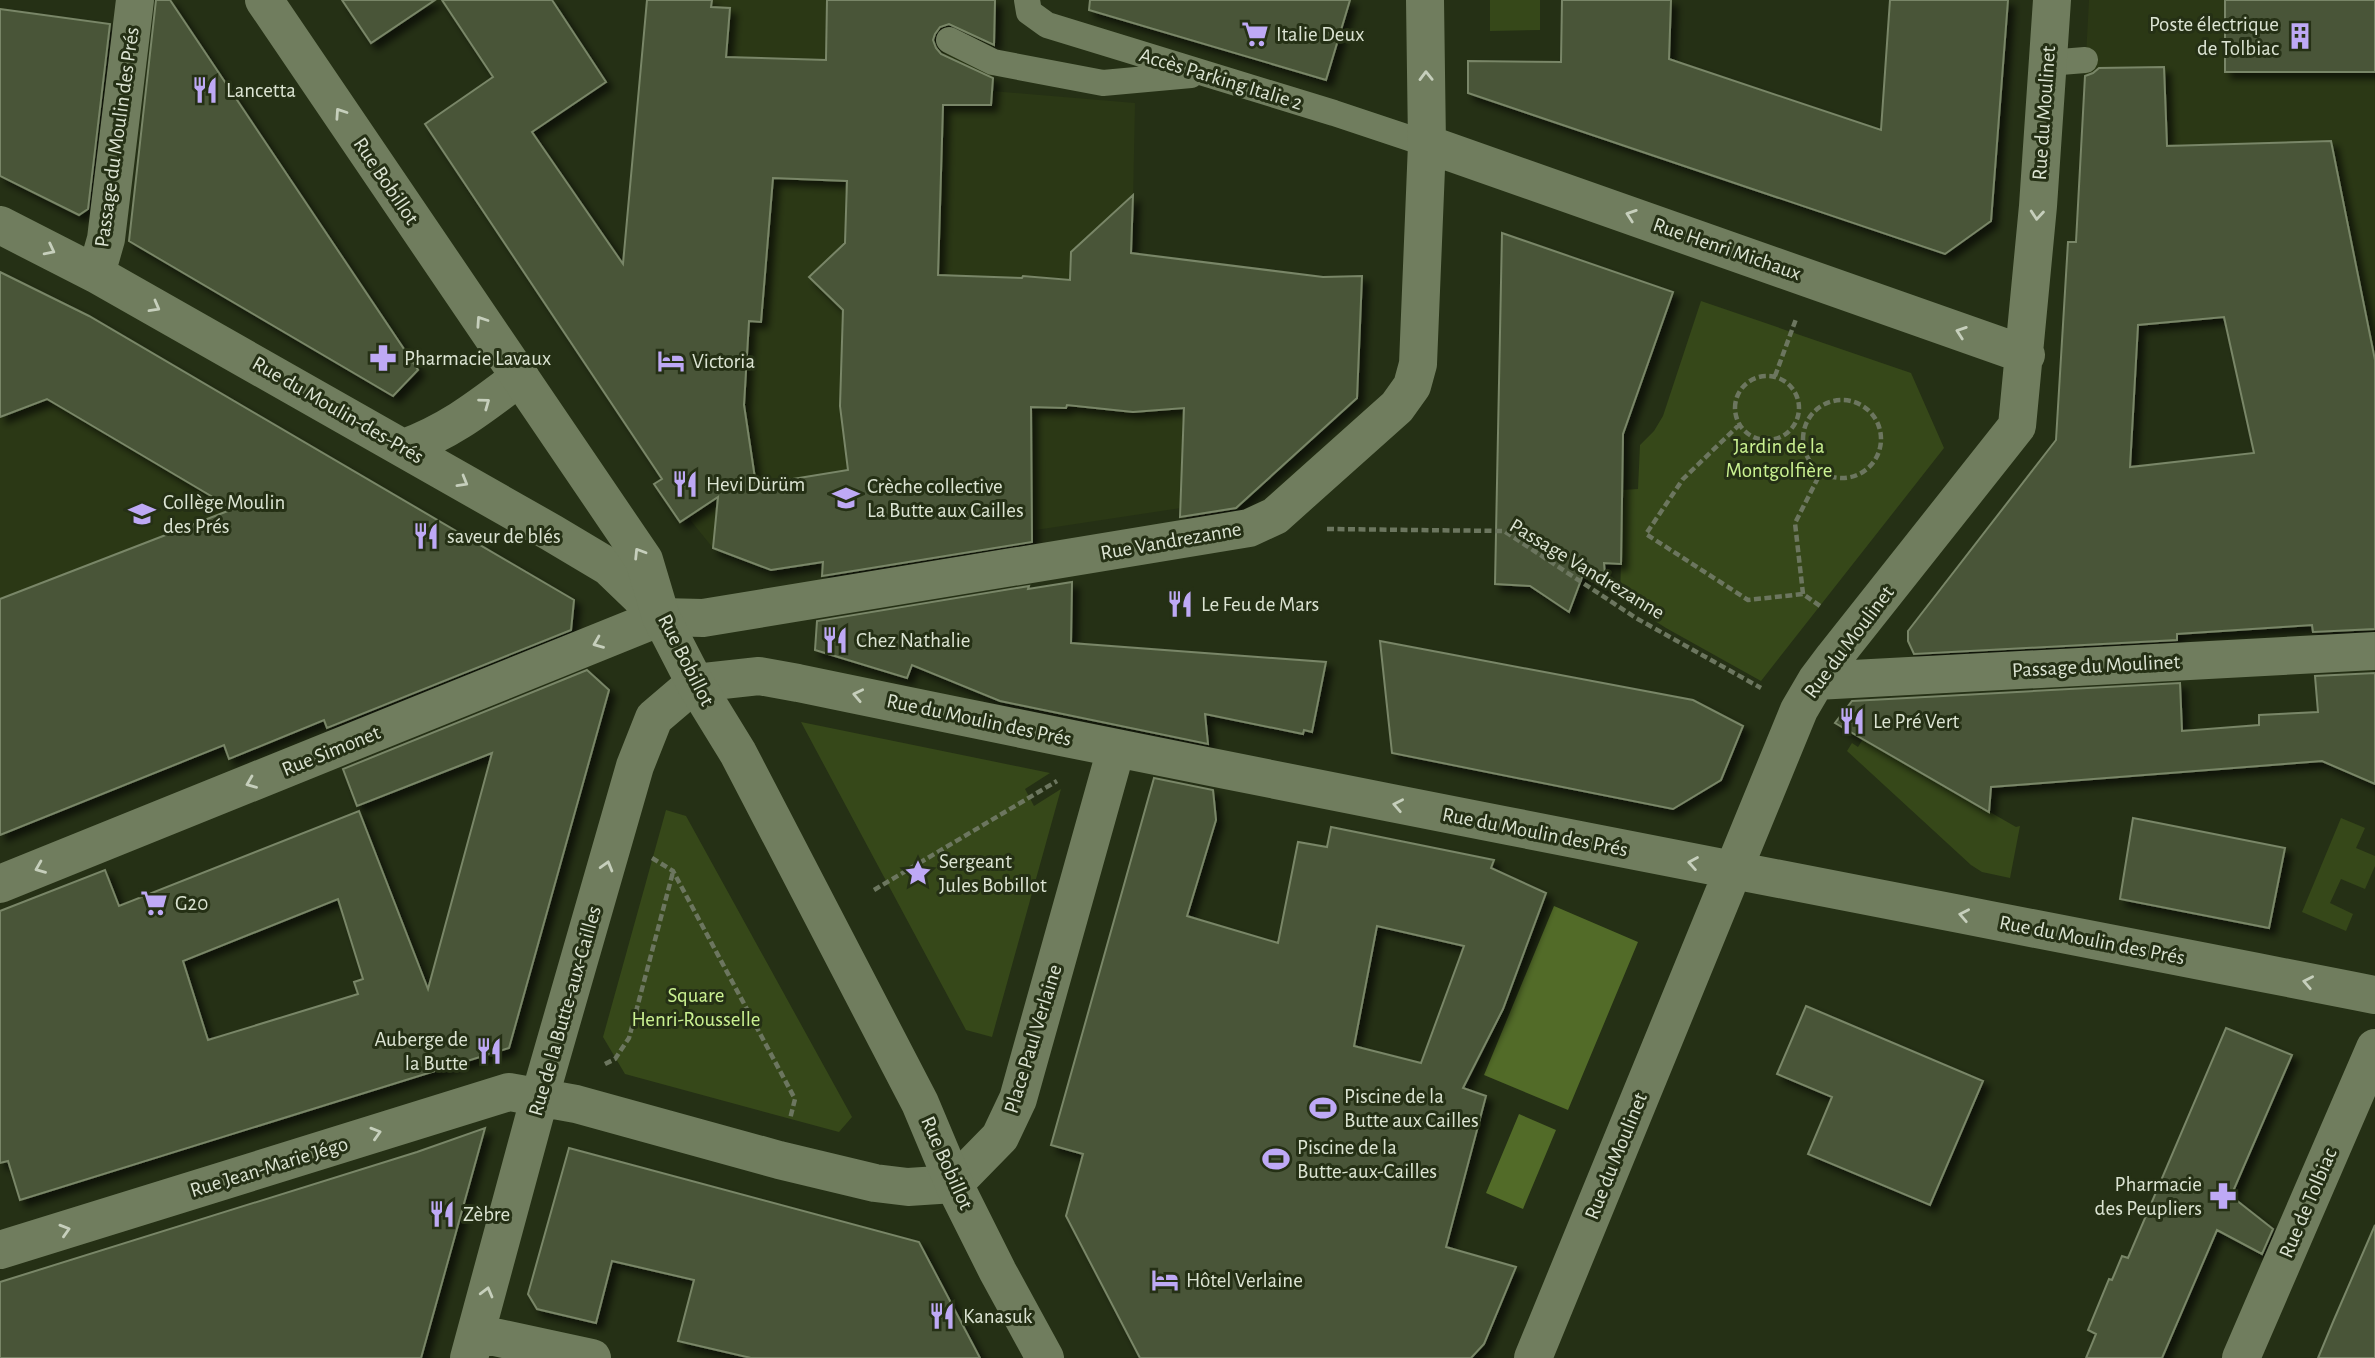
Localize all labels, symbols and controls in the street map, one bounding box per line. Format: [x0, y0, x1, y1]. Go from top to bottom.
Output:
place label: Poste électrique de Tolbiac [2149, 14, 2279, 59]
supermarket icon: Italie Deux [1240, 19, 1270, 49]
building icon: Poste électrique de Tolbiac [2285, 21, 2315, 51]
place label: Italie Deux [1276, 24, 1364, 45]
street label: Passage du Moulin des Prés [91, 26, 143, 248]
street label: Accès Parking Italie 2 [1137, 44, 1305, 114]
street label: Rue du Moulinet [2029, 45, 2059, 181]
one-way arrow [1418, 70, 1434, 81]
restaurant icon: Lancetta [190, 75, 220, 105]
place label: Lancetta [226, 80, 296, 101]
one-way arrow [335, 107, 348, 120]
street label: Rue Bobillot [349, 134, 423, 228]
one-way arrow [1626, 209, 1638, 223]
one-way arrow [2030, 210, 2045, 221]
street label: Rue Henri Michaux [1650, 214, 1804, 284]
one-way arrow [43, 242, 55, 256]
one-way arrow [148, 299, 161, 312]
one-way arrow [477, 316, 490, 329]
one-way arrow [1956, 326, 1968, 340]
pharmacy icon: Pharmacie Lavaux [368, 343, 398, 373]
hotel icon: Victoria [656, 346, 686, 376]
place label: Pharmacie Lavaux [404, 348, 551, 369]
place label: Victoria [692, 351, 755, 372]
street label: Rue du Moulin-des-Prés [249, 352, 427, 468]
one-way arrow [477, 399, 490, 411]
park label: Jardin de la Montgolfière [1726, 436, 1832, 481]
restaurant icon: Hevi Dürüm [670, 469, 700, 499]
one-way arrow [456, 474, 469, 487]
place label: Hevi Dürüm [706, 474, 805, 495]
place label: Crèche collective La Butte aux Cailles [867, 476, 1024, 521]
school or university icon: Crèche collective La Butte aux Cailles [831, 483, 861, 513]
place label: Collège Moulin des Prés [163, 492, 285, 537]
school or university icon: Collège Moulin des Prés [127, 499, 157, 529]
street label: Passage Vandrezanne [1506, 515, 1668, 623]
street label: Rue Vandrezanne [1099, 518, 1243, 564]
restaurant icon: saveur de blés [411, 521, 441, 551]
place label: saveur de blés [447, 526, 561, 547]
one-way arrow [634, 548, 647, 561]
street label: Rue du Moulinet [1800, 582, 1898, 702]
restaurant icon: Le Feu de Mars [1165, 589, 1195, 619]
place label: Le Feu de Mars [1201, 594, 1319, 615]
street label: Rue Bobillot [654, 611, 718, 709]
restaurant icon: Chez Nathalie [820, 625, 850, 655]
place label: Chez Nathalie [856, 630, 971, 651]
one-way arrow [593, 634, 605, 648]
street label: Passage du Moulinet [2011, 651, 2181, 681]
one-way arrow [852, 689, 864, 704]
street label: Rue du Moulin des Prés [885, 690, 1073, 750]
restaurant icon: Le Pré Vert [1837, 706, 1867, 736]
place label: Le Pré Vert [1873, 711, 1960, 732]
street label: Rue Simonet [279, 722, 384, 780]
one-way arrow [245, 774, 257, 788]
one-way arrow [1392, 798, 1404, 813]
street label: Rue du Moulin des Prés [1440, 804, 1630, 860]
place label: Sergeant Jules Bobillot [939, 851, 1047, 896]
one-way arrow [1687, 856, 1699, 871]
place icon: Sergeant Jules Bobillot [903, 858, 933, 888]
one-way arrow [34, 859, 46, 873]
one-way arrow [598, 860, 613, 872]
supermarket icon: G20 [139, 888, 169, 918]
place label: G20 [175, 893, 208, 914]
street label: Rue de la Butte-aux-Cailles [525, 904, 605, 1118]
one-way arrow [1959, 909, 1971, 924]
street label: Rue du Moulin des Prés [1997, 912, 2187, 968]
street label: Place Paul Verlaine [1000, 962, 1066, 1116]
one-way arrow [2302, 976, 2314, 991]
park label: Square Henri-Rousselle [631, 985, 761, 1030]
place label: Auberge de la Butte [374, 1029, 468, 1074]
restaurant icon: Auberge de la Butte [474, 1036, 504, 1066]
place label: Piscine de la Butte aux Cailles [1344, 1086, 1479, 1131]
street label: Rue du Moulinet [1581, 1089, 1651, 1222]
sports icon: Piscine de la Butte aux Cailles [1308, 1093, 1338, 1123]
street label: Rue Bobillot [917, 1113, 977, 1213]
one-way arrow [370, 1127, 382, 1142]
street label: Rue Jean-Marie Jégo [188, 1133, 350, 1201]
place label: Piscine de la Butte-aux-Cailles [1297, 1137, 1437, 1182]
sports icon: Piscine de la Butte-aux-Cailles [1261, 1144, 1291, 1174]
street label: Rue de Tolbiac [2275, 1145, 2341, 1261]
place label: Pharmacie des Peupliers [2095, 1174, 2202, 1219]
pharmacy icon: Pharmacie des Peupliers [2208, 1181, 2238, 1211]
restaurant icon: Zèbre [427, 1199, 457, 1229]
place label: Zèbre [463, 1204, 510, 1225]
one-way arrow [58, 1224, 71, 1238]
hotel icon: Hôtel Verlaine [1150, 1265, 1180, 1295]
place label: Hôtel Verlaine [1186, 1270, 1303, 1291]
one-way arrow [479, 1286, 493, 1298]
restaurant icon: Kanasuk [927, 1301, 957, 1331]
place label: Kanasuk [963, 1306, 1033, 1327]

